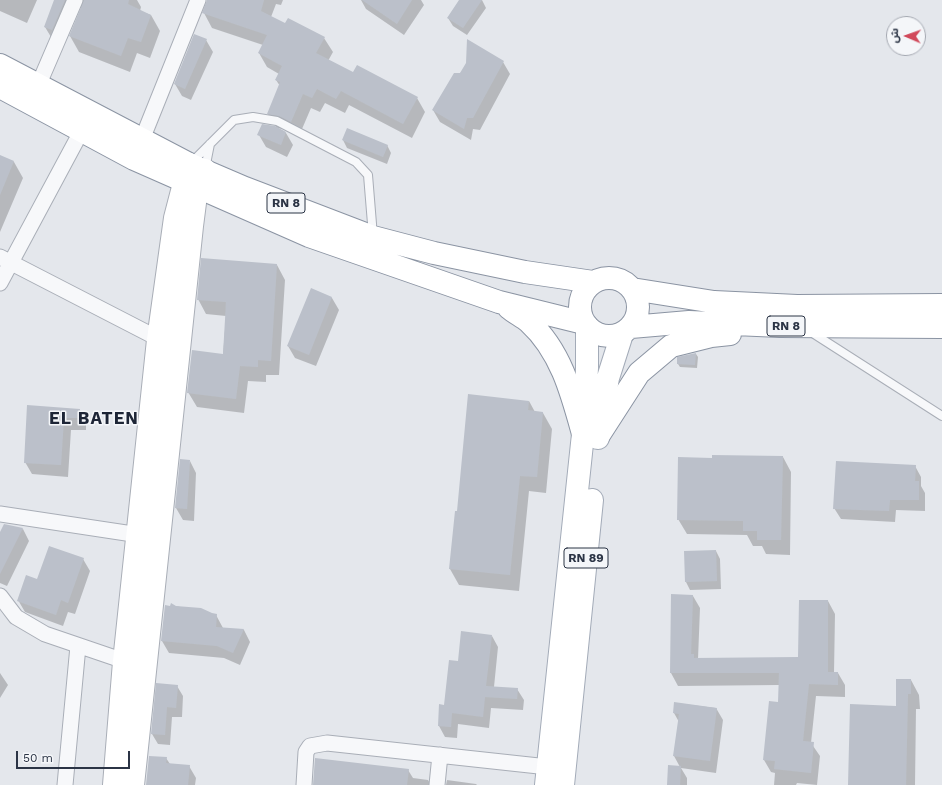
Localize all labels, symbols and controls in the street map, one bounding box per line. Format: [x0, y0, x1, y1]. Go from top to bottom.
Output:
north arrow [886, 16, 926, 56]
text: ش [888, 28, 901, 43]
road number: RN 8 [267, 193, 305, 213]
road number: RN 8 [767, 316, 805, 336]
district label: EL BATEN [49, 409, 139, 429]
road number: RN 89 [564, 548, 608, 568]
scale bar [18, 743, 132, 769]
text: 50 m [23, 751, 53, 765]

